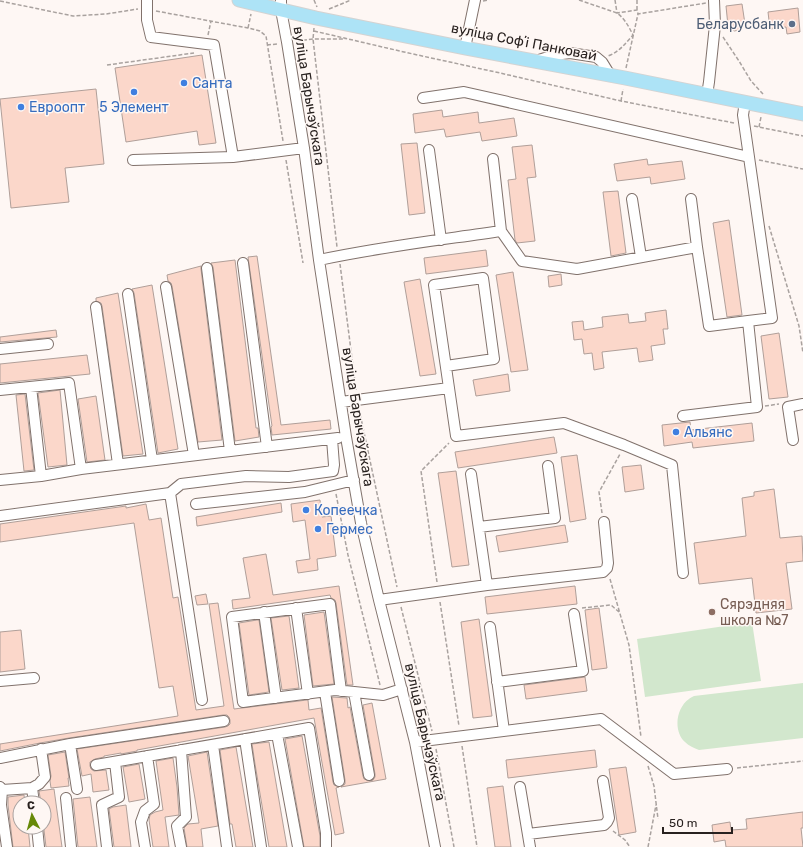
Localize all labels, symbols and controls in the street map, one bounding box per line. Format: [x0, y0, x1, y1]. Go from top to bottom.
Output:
place label: Беларусбанк [696, 16, 784, 33]
marker: Беларусбанк [787, 19, 797, 29]
street label: вуліца Софʼі Панковай [450, 20, 598, 64]
street label: вуліца Барычэўскага [290, 25, 328, 167]
place label: Санта [192, 75, 232, 92]
marker: Санта [179, 78, 189, 88]
marker: 5 Элемент [129, 87, 139, 97]
place label: Евроопт [29, 99, 85, 116]
place label: 5 Элемент [99, 99, 169, 116]
marker: Евроопт [16, 102, 26, 112]
street label: вуліца Барычэўскага [339, 346, 377, 488]
place label: Альянс [684, 424, 733, 441]
marker: Альянс [671, 427, 681, 437]
place label: Копеечка [314, 502, 377, 519]
marker: Копеечка [301, 505, 311, 515]
place label: Гермес [326, 521, 373, 538]
marker: Гермес [313, 524, 323, 534]
place label: Сярэдняя школа №7 [720, 596, 789, 629]
marker: Сярэдняя школа №7 [707, 607, 717, 617]
street label: вуліца Барычэўскага [401, 662, 449, 802]
north arrow [12, 795, 52, 835]
text: С [26, 799, 36, 812]
scale bar [663, 809, 732, 835]
text: 50 m [669, 816, 697, 830]

